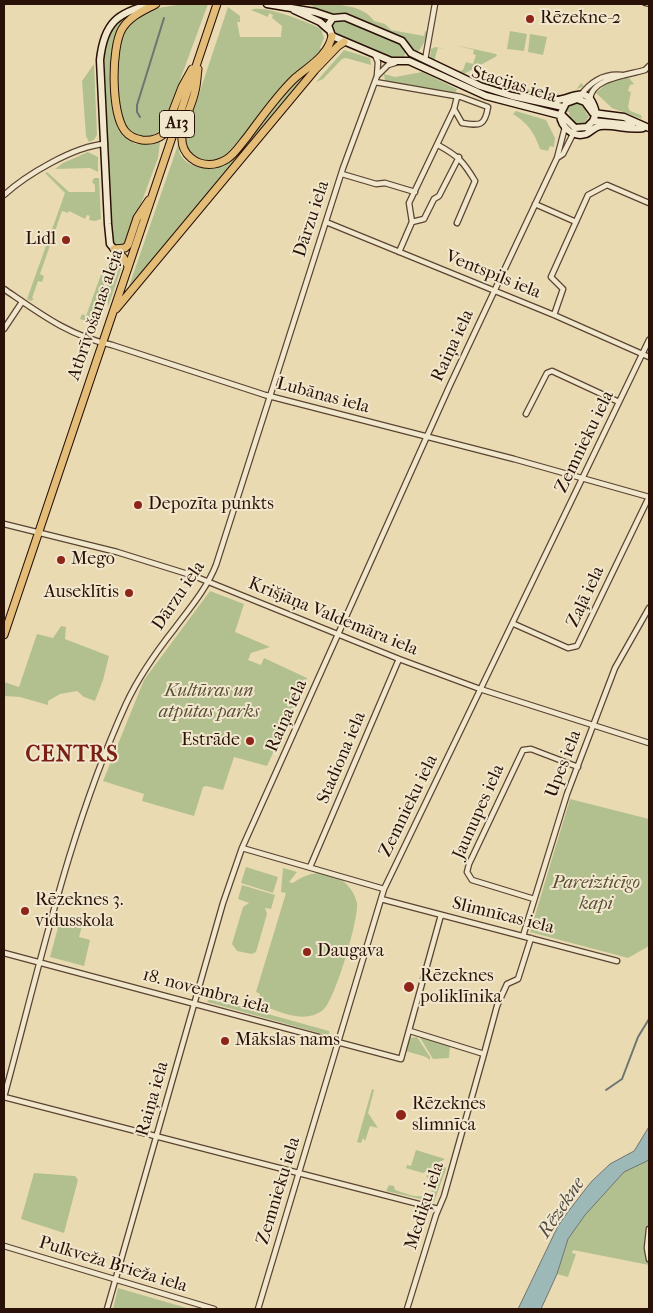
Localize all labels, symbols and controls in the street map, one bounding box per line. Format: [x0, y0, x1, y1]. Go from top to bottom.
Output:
place label: Rēzekne-2 [540, 8, 621, 30]
marker: Rēzekne-2 [524, 13, 536, 25]
street label: Stacijas iela [469, 62, 559, 108]
road number: A13 [160, 110, 194, 138]
street label: Dārzu iela [290, 178, 334, 260]
place label: Lidl [25, 229, 56, 251]
marker: Lidl [60, 234, 72, 246]
street label: Ventspils iela [442, 246, 544, 304]
street label: Atbrīvošanas aleja [63, 247, 129, 383]
street label: Raiņa iela [427, 307, 479, 385]
street label: Lubānas iela [274, 373, 372, 419]
street label: Zemnieku iela [551, 387, 619, 497]
place label: Depozīta punkts [148, 494, 274, 516]
marker: Depozīta punkts [132, 499, 144, 511]
place label: Mego [71, 549, 115, 571]
marker: Mego [55, 554, 67, 566]
street label: Dārzu iela [148, 557, 210, 635]
street label: Zaļā iela [562, 563, 610, 631]
street label: Krišjāņa Valdemāra iela [245, 573, 421, 661]
place label: Auseklītis [44, 582, 119, 604]
marker: Auseklītis [123, 587, 135, 599]
street label: Raiņa iela [261, 676, 313, 756]
park label: Kultūras un atpūtas parks [159, 681, 259, 724]
street label: Stadiona iela [313, 709, 371, 807]
street label: Upes iela [541, 727, 587, 801]
place label: Estrāde [181, 730, 240, 752]
marker: Estrāde [244, 735, 256, 747]
district label: CENTRS [25, 743, 119, 769]
street label: Zemnieku iela [375, 751, 443, 861]
street label: Jaunupes iela [448, 761, 510, 863]
park label: Pareizticīgo kapi [552, 873, 640, 916]
place label: Rēzeknes 3. vidusskola [35, 890, 123, 932]
street label: Slimnīcas iela [450, 893, 556, 939]
marker: Rēzeknes 3. vidusskola [19, 905, 31, 917]
place label: Daugava [317, 941, 384, 963]
marker: Daugava [301, 946, 313, 958]
street label: 18. novembra iela [140, 965, 272, 1019]
place label: Rēzeknes poliklīnika [420, 966, 502, 1009]
marker: Rēzeknes poliklīnika [402, 980, 416, 994]
place label: Mākslas nams [235, 1030, 340, 1052]
marker: Mākslas nams [219, 1035, 231, 1047]
street label: Raiņa iela [132, 1059, 174, 1139]
place label: Rēzeknes slimnīca [412, 1094, 486, 1136]
marker: Rēzeknes slimnīca [394, 1108, 408, 1122]
street label: Zemnieku iela [252, 1135, 306, 1247]
street label: Mediķu iela [401, 1159, 449, 1253]
water label: Rēzekne [534, 1174, 590, 1242]
street label: Pulkveža Brieža iela [36, 1232, 190, 1298]

